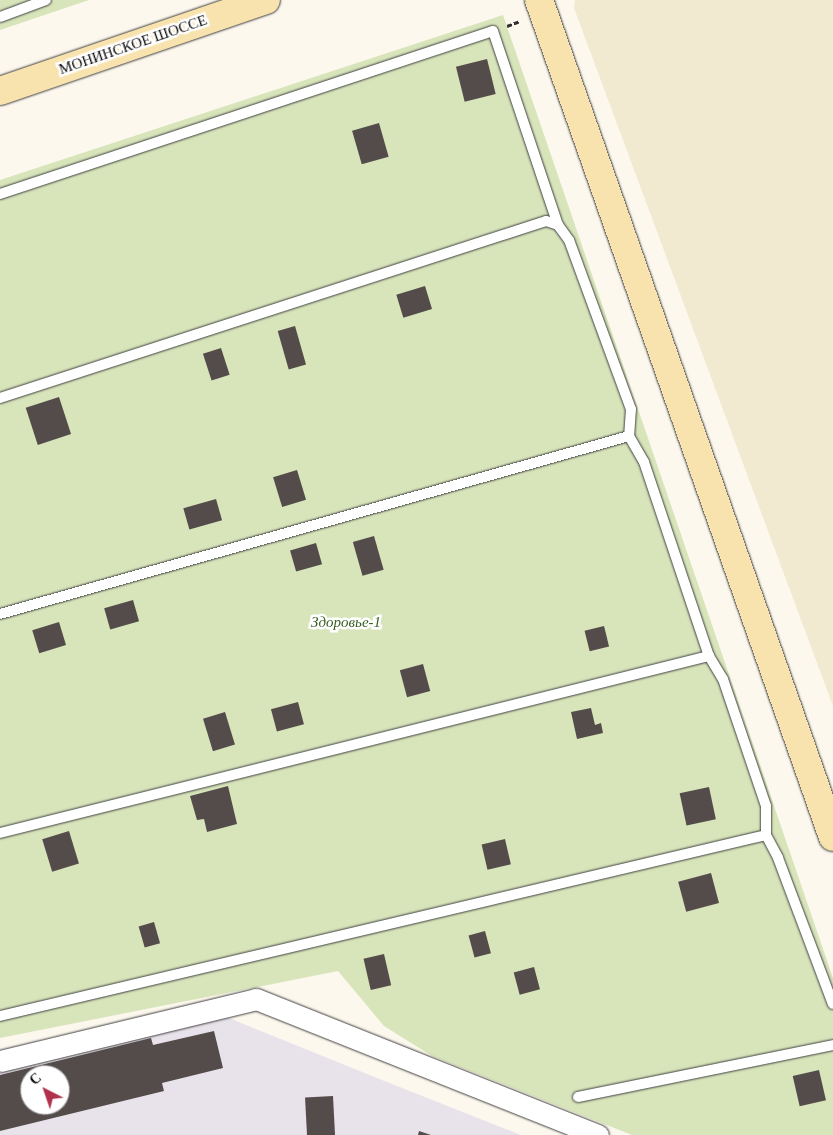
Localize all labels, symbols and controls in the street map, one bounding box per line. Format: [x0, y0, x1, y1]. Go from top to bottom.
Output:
street label: МОНИНСКОЕ ШОССЕ [57, 11, 209, 79]
park label: Здоровье-1 [311, 614, 381, 632]
north arrow [20, 1065, 70, 1115]
text: С [27, 1070, 44, 1088]

